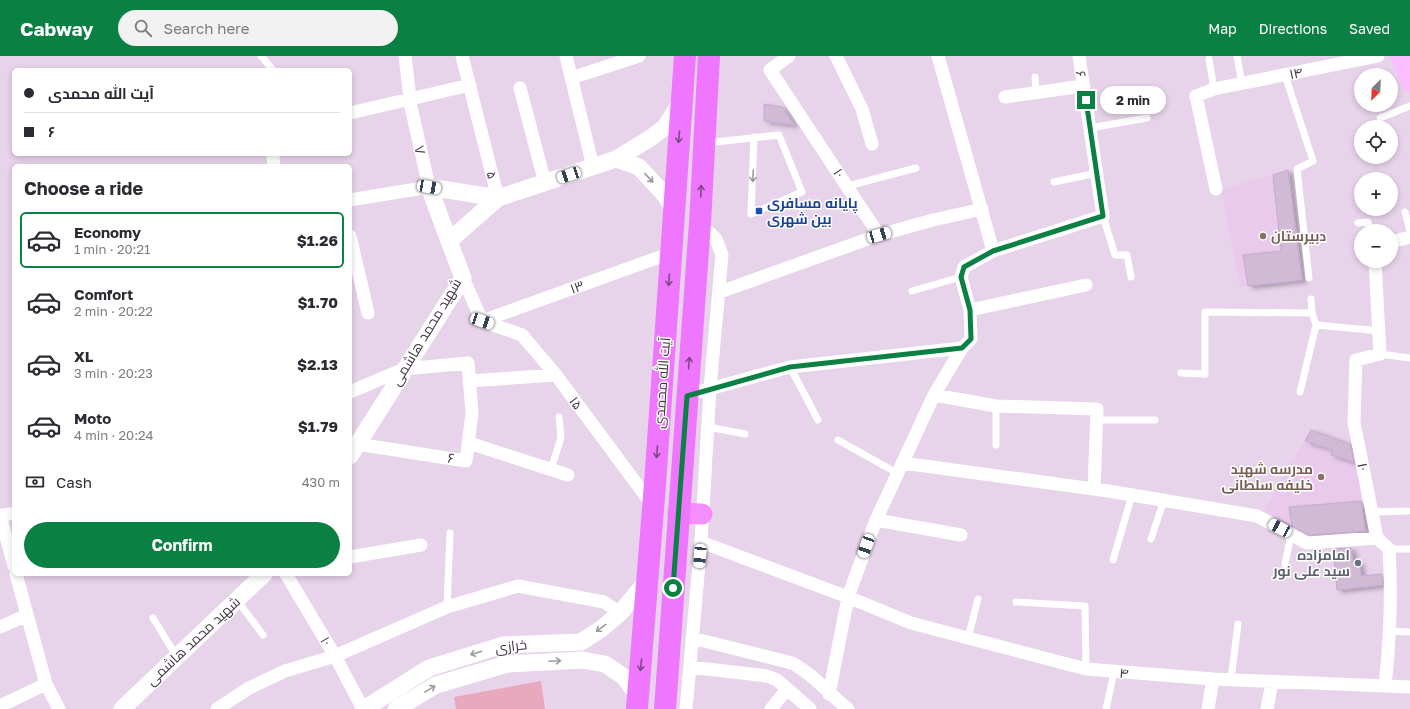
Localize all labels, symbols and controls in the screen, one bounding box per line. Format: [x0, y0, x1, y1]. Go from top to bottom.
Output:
search box [118, 10, 398, 46]
text: Cabway [20, 17, 94, 40]
icon: search [132, 17, 154, 39]
text: Search here [164, 19, 249, 37]
text: Map [1208, 20, 1237, 37]
text: Directions [1259, 20, 1327, 37]
text: Saved [1349, 20, 1390, 37]
street label: ۱۴ [1287, 63, 1304, 82]
north arrow [1354, 68, 1398, 112]
map controls [1354, 68, 1398, 268]
street label: ۶ [1073, 69, 1090, 78]
text: آیت الله محمدی [48, 84, 154, 102]
callout: 2 min [1100, 86, 1166, 114]
route end [1077, 91, 1095, 109]
text: 2 min [1116, 92, 1150, 108]
button: locate [1354, 120, 1398, 164]
text: ۶ [48, 122, 55, 140]
one-way arrow [676, 130, 683, 143]
street label: ۷ [411, 144, 430, 156]
street label: ۱۰ [830, 165, 849, 181]
car [556, 166, 582, 184]
street label: ۵ [483, 169, 502, 181]
one-way arrow [749, 169, 756, 182]
button: + [1354, 172, 1398, 216]
one-way arrow [644, 173, 654, 183]
text: Choose a ride [24, 177, 143, 199]
car [416, 179, 442, 195]
one-way arrow [697, 185, 705, 198]
place label: پایانه مسافری بین شهری [767, 194, 858, 228]
marker: پایانه مسافری بین شهری [754, 206, 764, 216]
icon: car [26, 222, 62, 258]
text: Economy [74, 223, 141, 241]
button: − [1354, 224, 1398, 268]
car [866, 226, 892, 244]
place label: دبیرستان [1271, 227, 1326, 245]
text: $1.26 [297, 231, 338, 249]
marker: دبیرستان [1258, 231, 1268, 241]
text: 1 min · 20:21 [74, 241, 150, 257]
one-way arrow [665, 273, 672, 286]
street label: شهید محمد هاشمی [387, 275, 464, 389]
street label: ۱۳ [567, 276, 586, 297]
icon: car [26, 284, 62, 320]
text: Comfort [74, 285, 133, 303]
text: $1.70 [297, 293, 338, 311]
text: 2 min · 20:22 [74, 303, 153, 319]
car [469, 311, 495, 331]
street label: آیت الله محمدی [650, 337, 673, 429]
icon: car [26, 346, 62, 382]
text: XL [74, 347, 93, 365]
text: $2.13 [297, 355, 338, 373]
one-way arrow [686, 357, 693, 370]
text: 3 min · 20:23 [74, 365, 153, 381]
street label: ۱۵ [566, 393, 587, 413]
icon: car [26, 408, 62, 444]
text: Moto [74, 409, 111, 427]
text: $1.79 [298, 417, 338, 435]
text: 4 min · 20:24 [74, 427, 154, 443]
one-way arrow [654, 445, 661, 458]
street label: ۶ [447, 449, 456, 466]
place label: مدرسه شهید خلیفه سلطانی [1222, 460, 1313, 494]
street label: ۱۰ [1354, 461, 1373, 472]
icon: cash [24, 471, 46, 493]
marker: مدرسه شهید خلیفه سلطانی [1316, 472, 1326, 482]
text: Cash [56, 473, 92, 491]
text: 430 m [302, 474, 340, 490]
car [1267, 517, 1293, 539]
button: Confirm [24, 522, 340, 568]
car [856, 533, 876, 559]
car [693, 544, 707, 568]
place label: امامزاده سید علی نور [1272, 546, 1350, 580]
marker: امامزاده سید علی نور [1353, 558, 1363, 568]
route start [664, 579, 682, 597]
street label: شهید محمد هاشمی [142, 593, 243, 689]
one-way arrow [595, 624, 606, 633]
street label: ۱۰ [317, 633, 336, 648]
street label: خرازی [494, 635, 528, 656]
one-way arrow [470, 650, 483, 657]
one-way arrow [548, 657, 561, 665]
one-way arrow [637, 658, 645, 671]
street label: ۴ [1119, 664, 1129, 681]
one-way arrow [424, 685, 435, 693]

